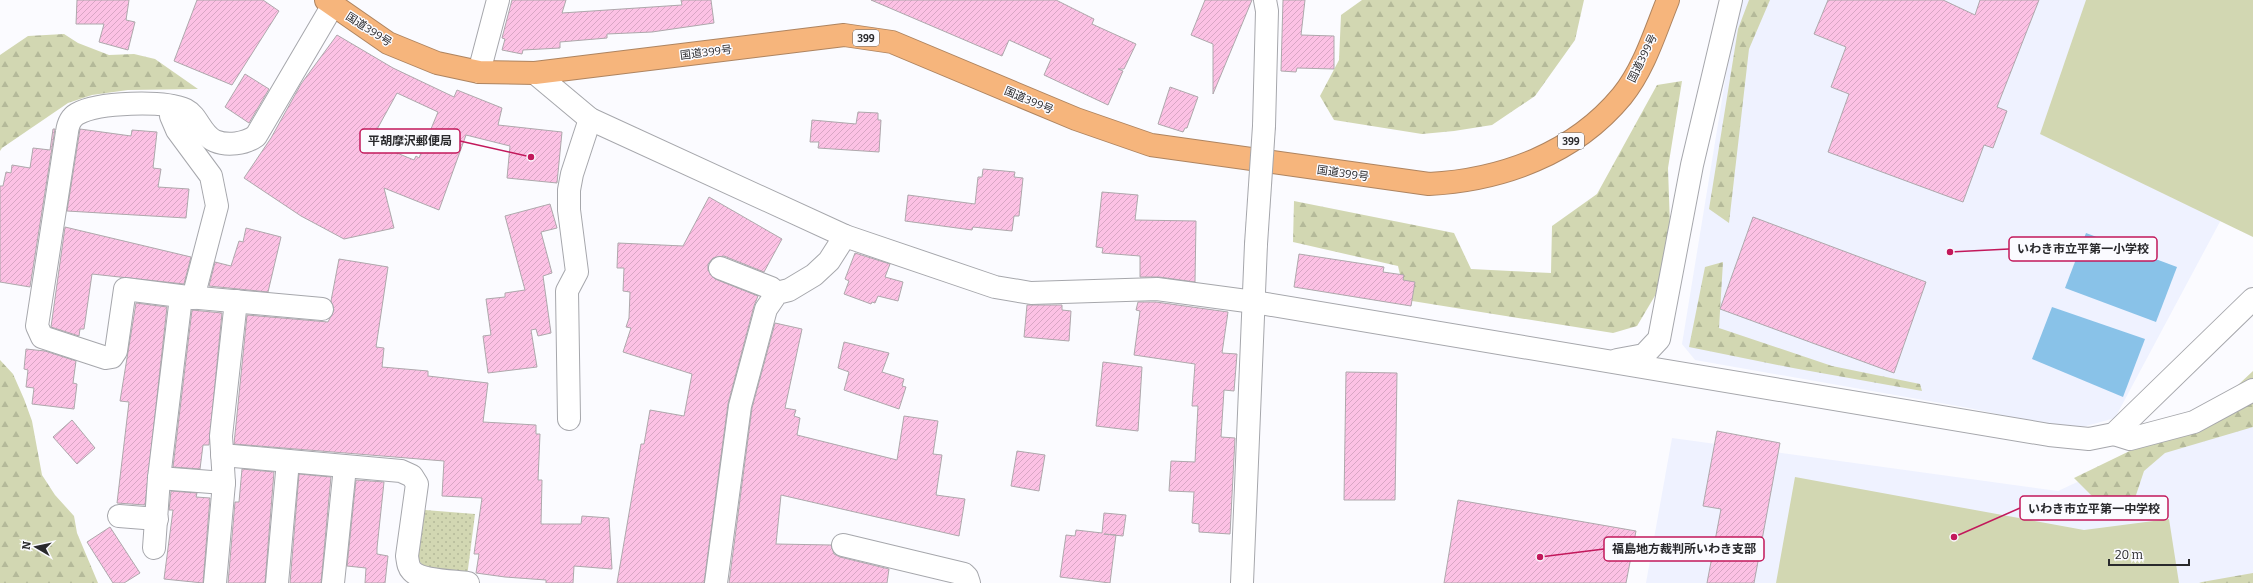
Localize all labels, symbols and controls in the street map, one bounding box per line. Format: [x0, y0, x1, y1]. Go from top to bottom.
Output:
street label: 国道399号 [343, 10, 394, 49]
road number: 399 [853, 30, 879, 46]
street label: 国道399号 [1625, 32, 1660, 85]
street label: 国道399号 [679, 43, 733, 62]
street label: 国道399号 [1002, 84, 1055, 117]
callout: 平胡摩沢郵便局 [360, 129, 460, 153]
road number: 399 [1558, 133, 1584, 149]
text: 平胡摩沢郵便局 [368, 134, 452, 148]
street label: 国道399号 [1316, 163, 1370, 184]
callout: いわき市立平第一小学校 [2009, 237, 2157, 261]
text: いわき市立平第一小学校 [2017, 242, 2149, 256]
callout: いわき市立平第一中学校 [2020, 496, 2168, 520]
text: いわき市立平第一中学校 [2028, 502, 2160, 516]
north arrow [16, 527, 56, 567]
callout: 福島地方裁判所いわき支部 [1604, 537, 1764, 561]
text: N [20, 540, 34, 551]
scale bar [2109, 541, 2189, 567]
text: 福島地方裁判所いわき支部 [1612, 542, 1756, 556]
text: 20 m [2115, 548, 2144, 562]

